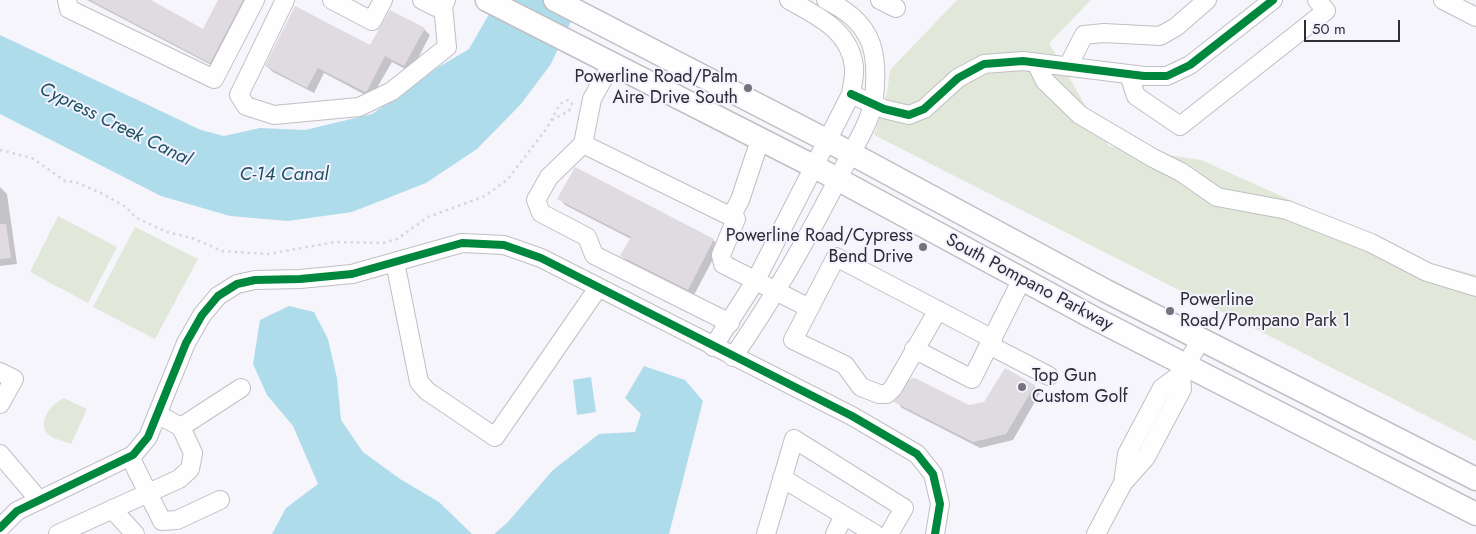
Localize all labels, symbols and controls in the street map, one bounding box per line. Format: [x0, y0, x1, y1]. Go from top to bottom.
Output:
scale bar [1306, 10, 1402, 42]
text: 50 m [1312, 18, 1346, 40]
place label: Powerline Road/Palm Aire Drive South [575, 67, 738, 110]
water label: Cypress Creek Canal [35, 78, 195, 172]
marker: Powerline Road/Palm Aire Drive South [742, 82, 754, 94]
water label: C-14 Canal [240, 164, 328, 186]
place label: Powerline Road/Cypress Bend Drive [726, 226, 913, 268]
street label: South Pompano Parkway [942, 230, 1116, 336]
marker: Powerline Road/Cypress Bend Drive [917, 241, 929, 253]
place label: Powerline Road/Pompano Park 1 [1180, 290, 1350, 332]
marker: Powerline Road/Pompano Park 1 [1164, 305, 1176, 317]
place label: Top Gun Custom Golf [1032, 366, 1128, 408]
marker: Top Gun Custom Golf [1016, 381, 1028, 393]

